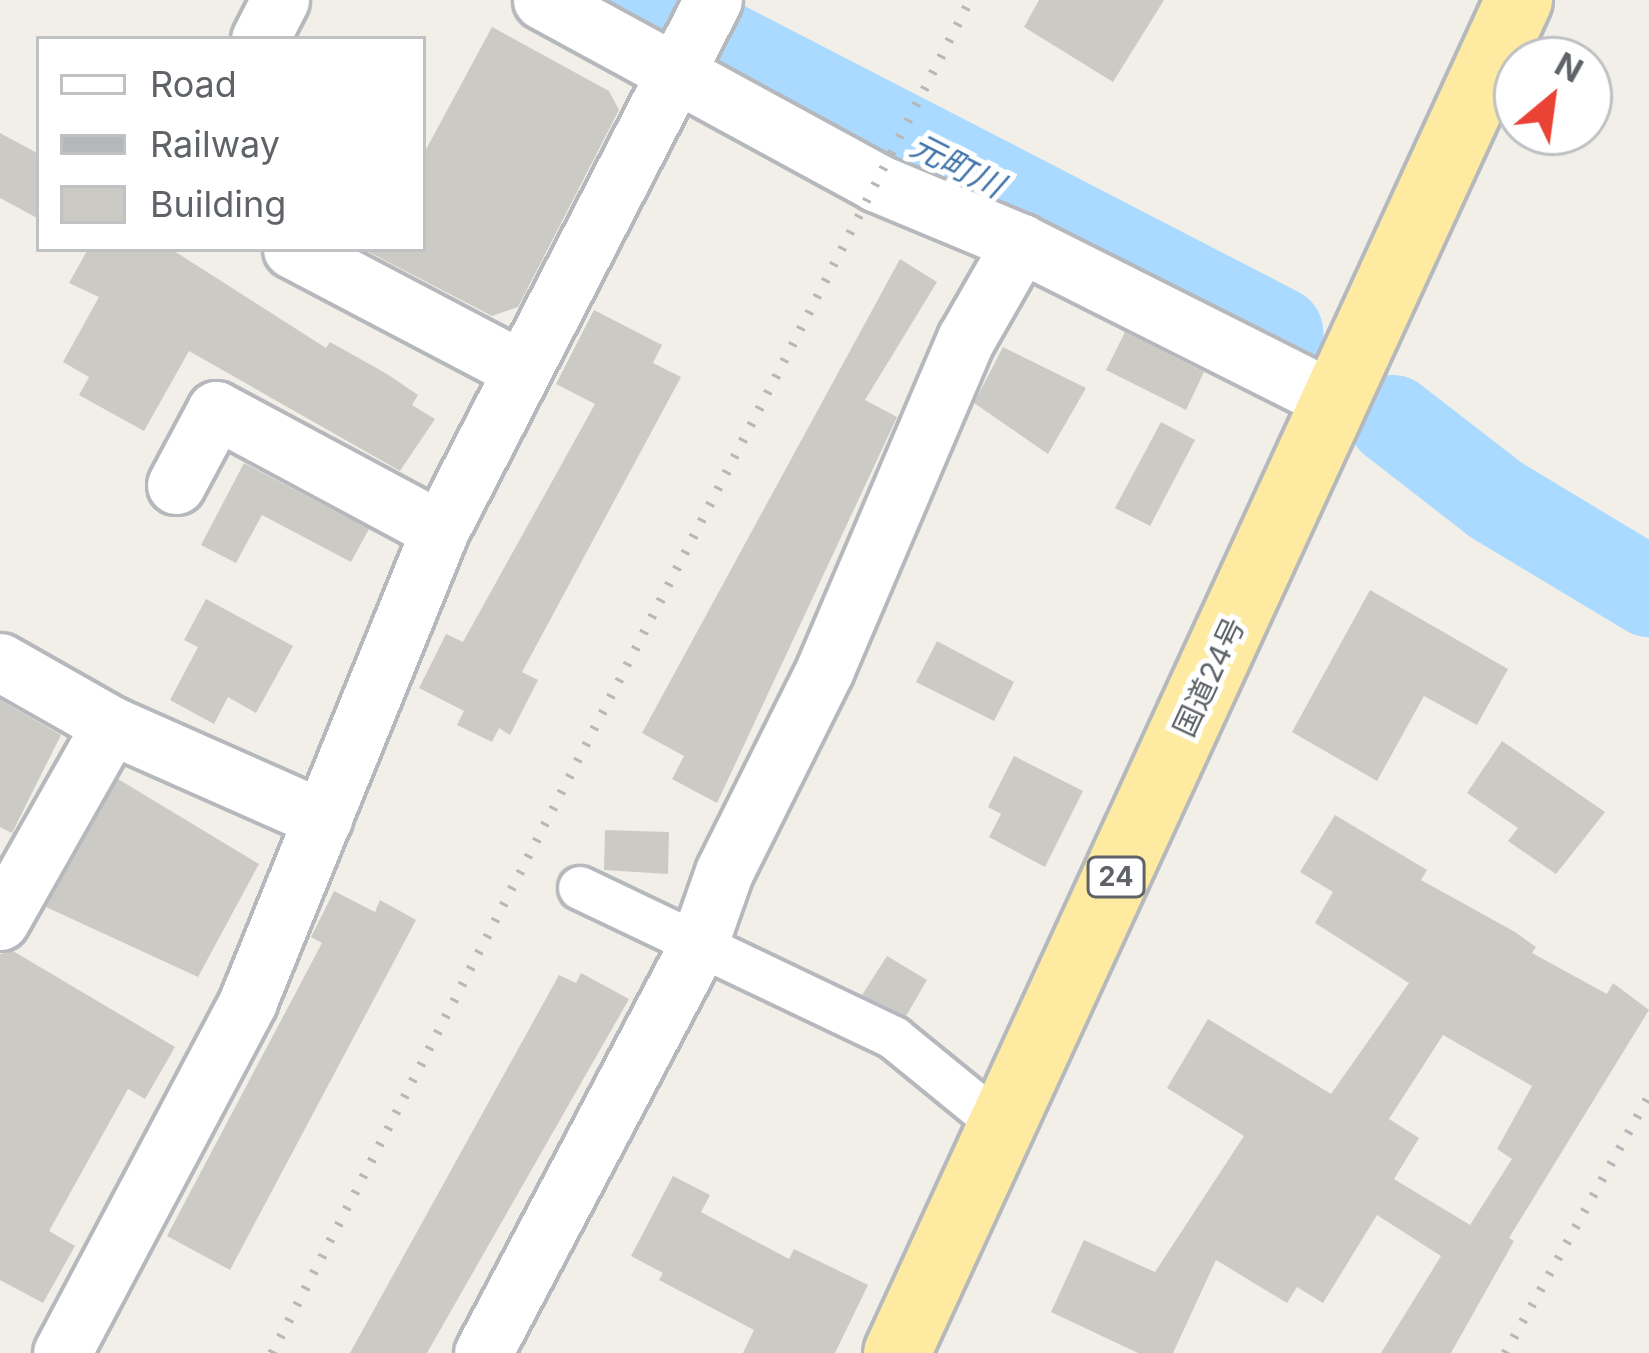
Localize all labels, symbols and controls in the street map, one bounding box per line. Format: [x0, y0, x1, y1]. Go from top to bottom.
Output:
legend [36, 36, 426, 252]
north arrow [1493, 36, 1613, 156]
text: N [1548, 44, 1590, 91]
text: Road [150, 62, 237, 106]
text: Railway [150, 122, 280, 166]
water label: 元町川 [904, 126, 1010, 206]
text: Building [150, 182, 286, 226]
street label: 国道24号 [1166, 612, 1252, 742]
road number: 24 [1086, 856, 1146, 898]

